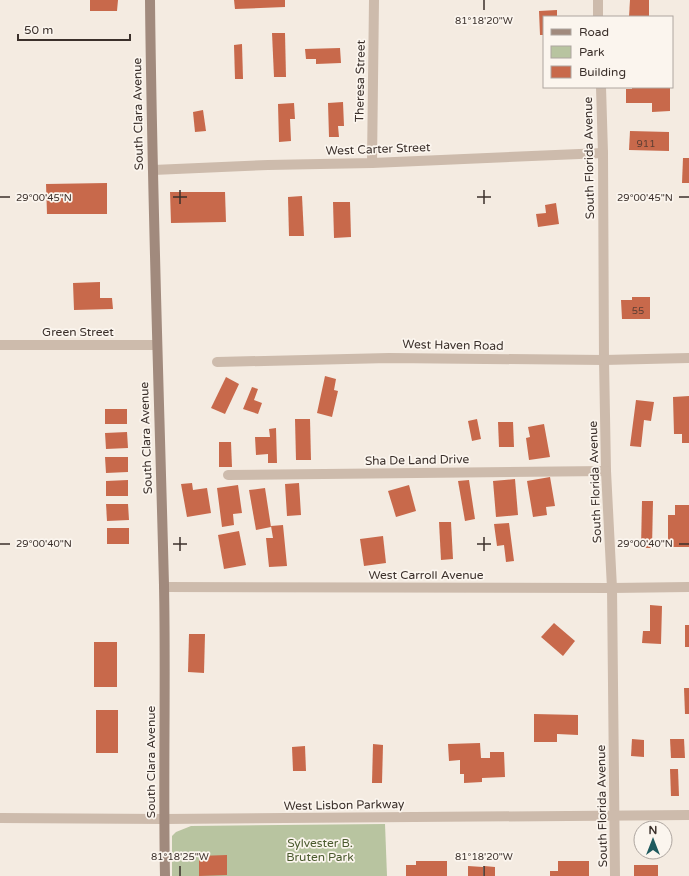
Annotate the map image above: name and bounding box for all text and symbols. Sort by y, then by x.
text: 81°18'20"W [455,15,513,27]
scale bar [18,16,130,42]
legend [543,16,673,88]
text: 50 m [24,23,53,37]
text: Road [579,25,609,39]
street label: Theresa Street [352,39,368,122]
text: Park [579,45,605,59]
street label: South Clara Avenue [130,57,146,170]
text: Building [579,65,626,79]
street label: South Florida Avenue [581,96,597,219]
house number: 911 [637,138,655,150]
street label: West Carter Street [325,140,431,158]
text: 29°00'45"N [16,192,72,204]
text: 29°00'45"N [617,192,673,204]
house number: 55 [632,305,644,317]
street label: Green Street [42,325,114,339]
street label: West Haven Road [402,337,504,353]
street label: South Clara Avenue [137,381,155,494]
street label: South Florida Avenue [586,420,604,543]
street label: Sha De Land Drive [365,452,470,468]
text: 29°00'40"N [16,538,72,550]
text: 29°00'40"N [617,538,673,550]
street label: West Carroll Avenue [368,568,484,582]
street label: South Clara Avenue [144,706,158,818]
street label: South Florida Avenue [594,744,610,867]
street label: West Lisbon Parkway [283,797,405,813]
north arrow [633,820,673,860]
text: N [649,824,657,837]
park label: Sylvester B. Bruten Park [286,836,354,864]
text: 81°18'25"W [151,851,209,863]
text: 81°18'20"W [455,851,513,863]

